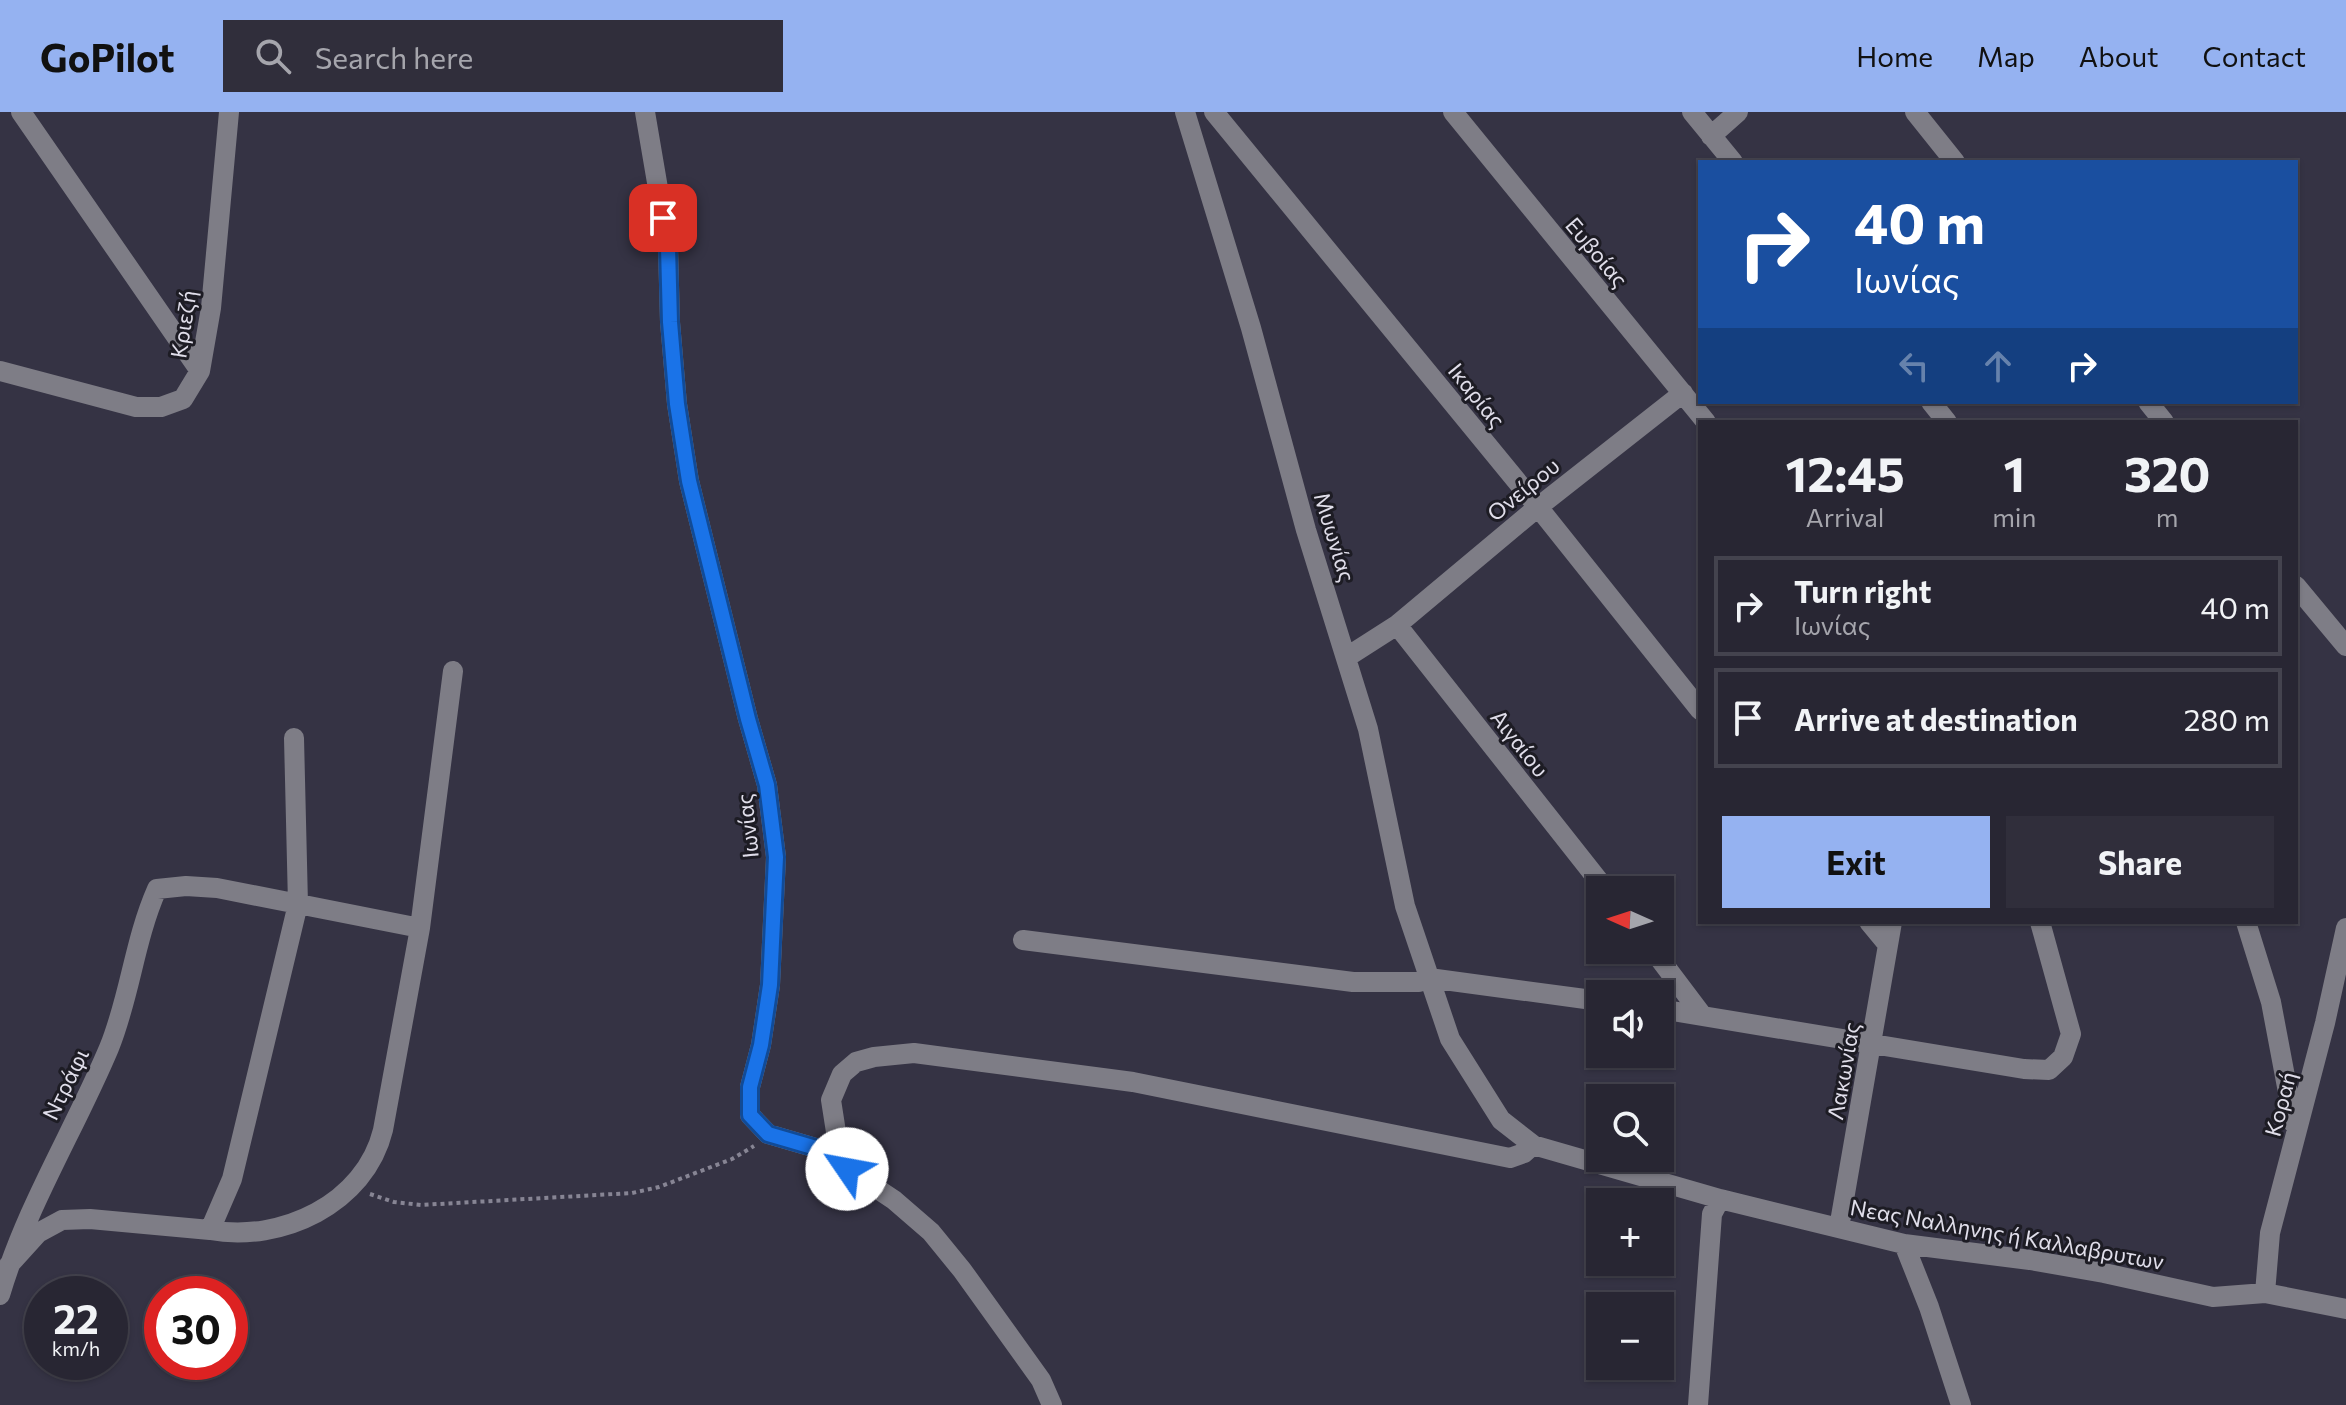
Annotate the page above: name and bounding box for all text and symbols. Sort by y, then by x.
search box [223,20,783,92]
text: GoPilot [40,33,175,80]
icon: search [251,34,295,78]
text: Search here [315,38,473,75]
text: Home [1856,39,1933,73]
text: Map [1977,39,2035,73]
text: About [2079,39,2159,73]
text: Contact [2203,39,2306,73]
pin [629,184,697,252]
text: 40 m [1854,187,1985,256]
icon: right [1722,192,1826,296]
icon: arrive [641,196,685,240]
street label: Ευβοίας [1560,212,1634,292]
text: Ιωνίας [1854,256,1960,300]
street label: Κριεζή [164,288,202,360]
icon: left [1892,344,1936,388]
icon: ahead [1976,344,2020,388]
icon: right [2060,344,2104,388]
street label: Ικαρίας [1443,357,1511,433]
text: 12:45 [1785,443,1905,502]
text: 1 [2003,443,2025,502]
text: 320 [2124,443,2210,502]
street label: Ονείρου [1481,452,1565,526]
street label: Μυωνίας [1309,489,1361,585]
text: Arrival [1806,501,1884,532]
text: min [1992,501,2036,532]
text: m [2156,501,2179,532]
text: Turn right [1794,572,1931,609]
icon: right [1726,584,1770,628]
text: 40 m [2201,588,2270,625]
text: Ιωνίας [1794,609,1871,640]
icon: arrive [1726,696,1770,740]
text: Arrive at destination [1794,700,2078,737]
text: 280 m [2184,700,2270,737]
street label: Αιγαίου [1485,704,1555,782]
street label: Ιωνίας [730,792,764,860]
button: Exit [1722,816,1990,908]
button: Share [2006,816,2274,908]
north arrow [1586,876,1674,964]
map controls [1586,876,1674,1380]
button: sound [1586,980,1674,1068]
street label: Λακωνίας [1821,1020,1865,1122]
street label: Ντράφι [36,1044,94,1124]
street label: Κοραή [2258,1069,2302,1139]
button: search [1586,1084,1674,1172]
position arrow [805,1127,889,1211]
button: + [1586,1188,1674,1276]
street label: Νεας Nαλληνης ή Καλλαβρυτων [1848,1193,2166,1275]
speed limit sign: 30 [144,1276,248,1380]
button: − [1586,1292,1674,1380]
text: 22 [53,1293,99,1342]
text: km/h [52,1336,100,1360]

